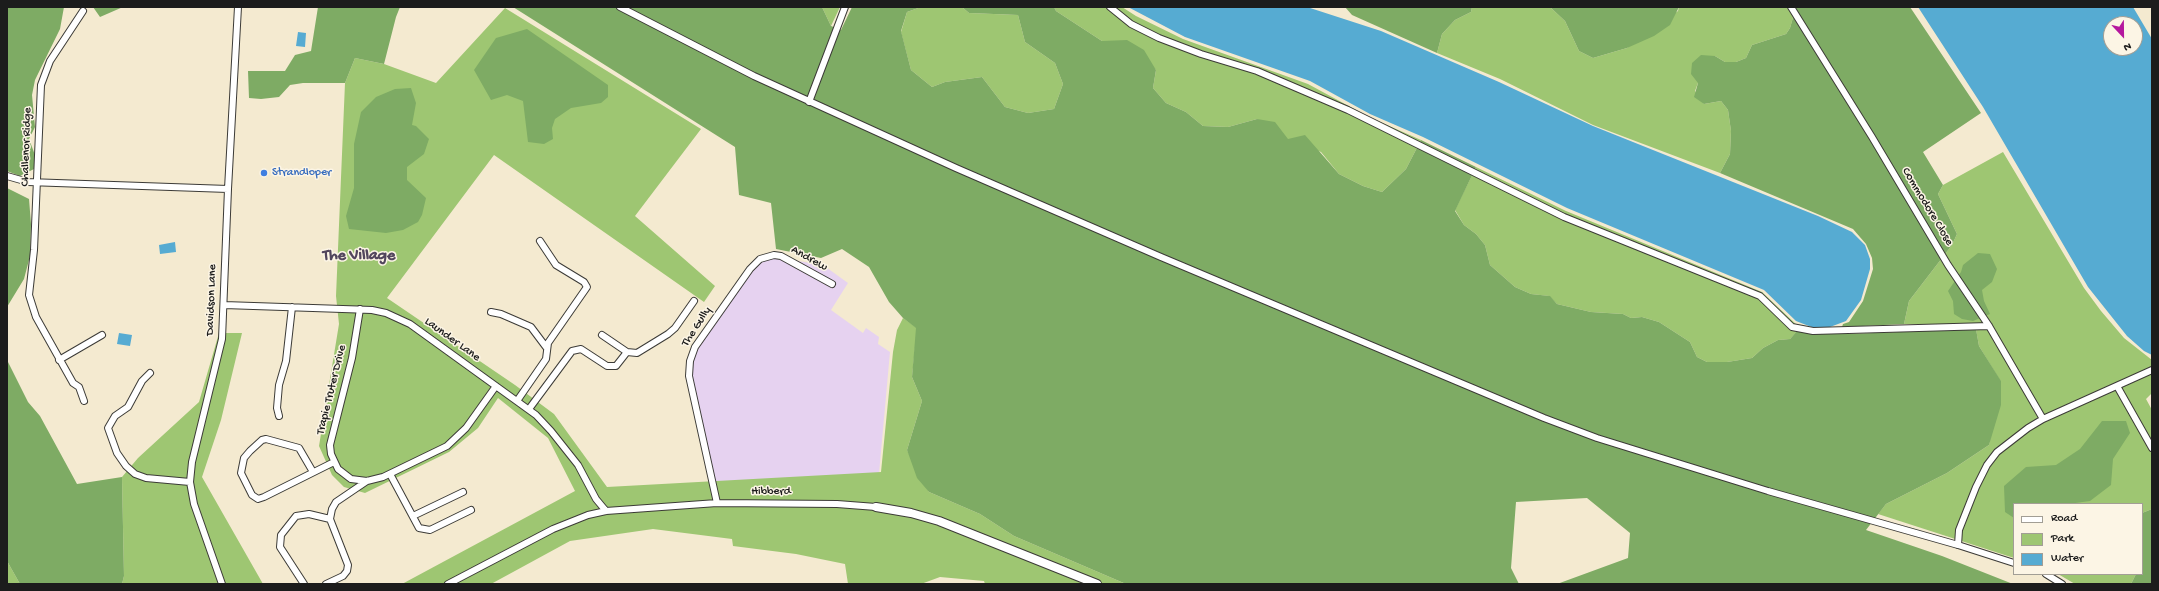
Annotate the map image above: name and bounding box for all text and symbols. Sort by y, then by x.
north arrow [2103,16,2143,56]
text: N [2122,39,2133,53]
street label: Challenor Ridge [18,107,36,187]
street label: Commodore Close [1898,165,1956,249]
place label: Strandloper [272,166,331,180]
marker: Strandloper [259,168,269,178]
street label: Andrew [788,243,830,275]
district label: The Village [323,247,395,267]
street label: Davidson Lane [204,264,220,336]
street label: The Gully [679,304,715,350]
street label: Launder Lane [421,315,483,365]
street label: Trapie Truter Drive [314,344,350,436]
street label: Hibberd [751,485,791,499]
legend [2013,503,2143,575]
text: Road [2051,512,2077,526]
text: Park [2051,532,2074,546]
text: Water [2051,552,2083,566]

